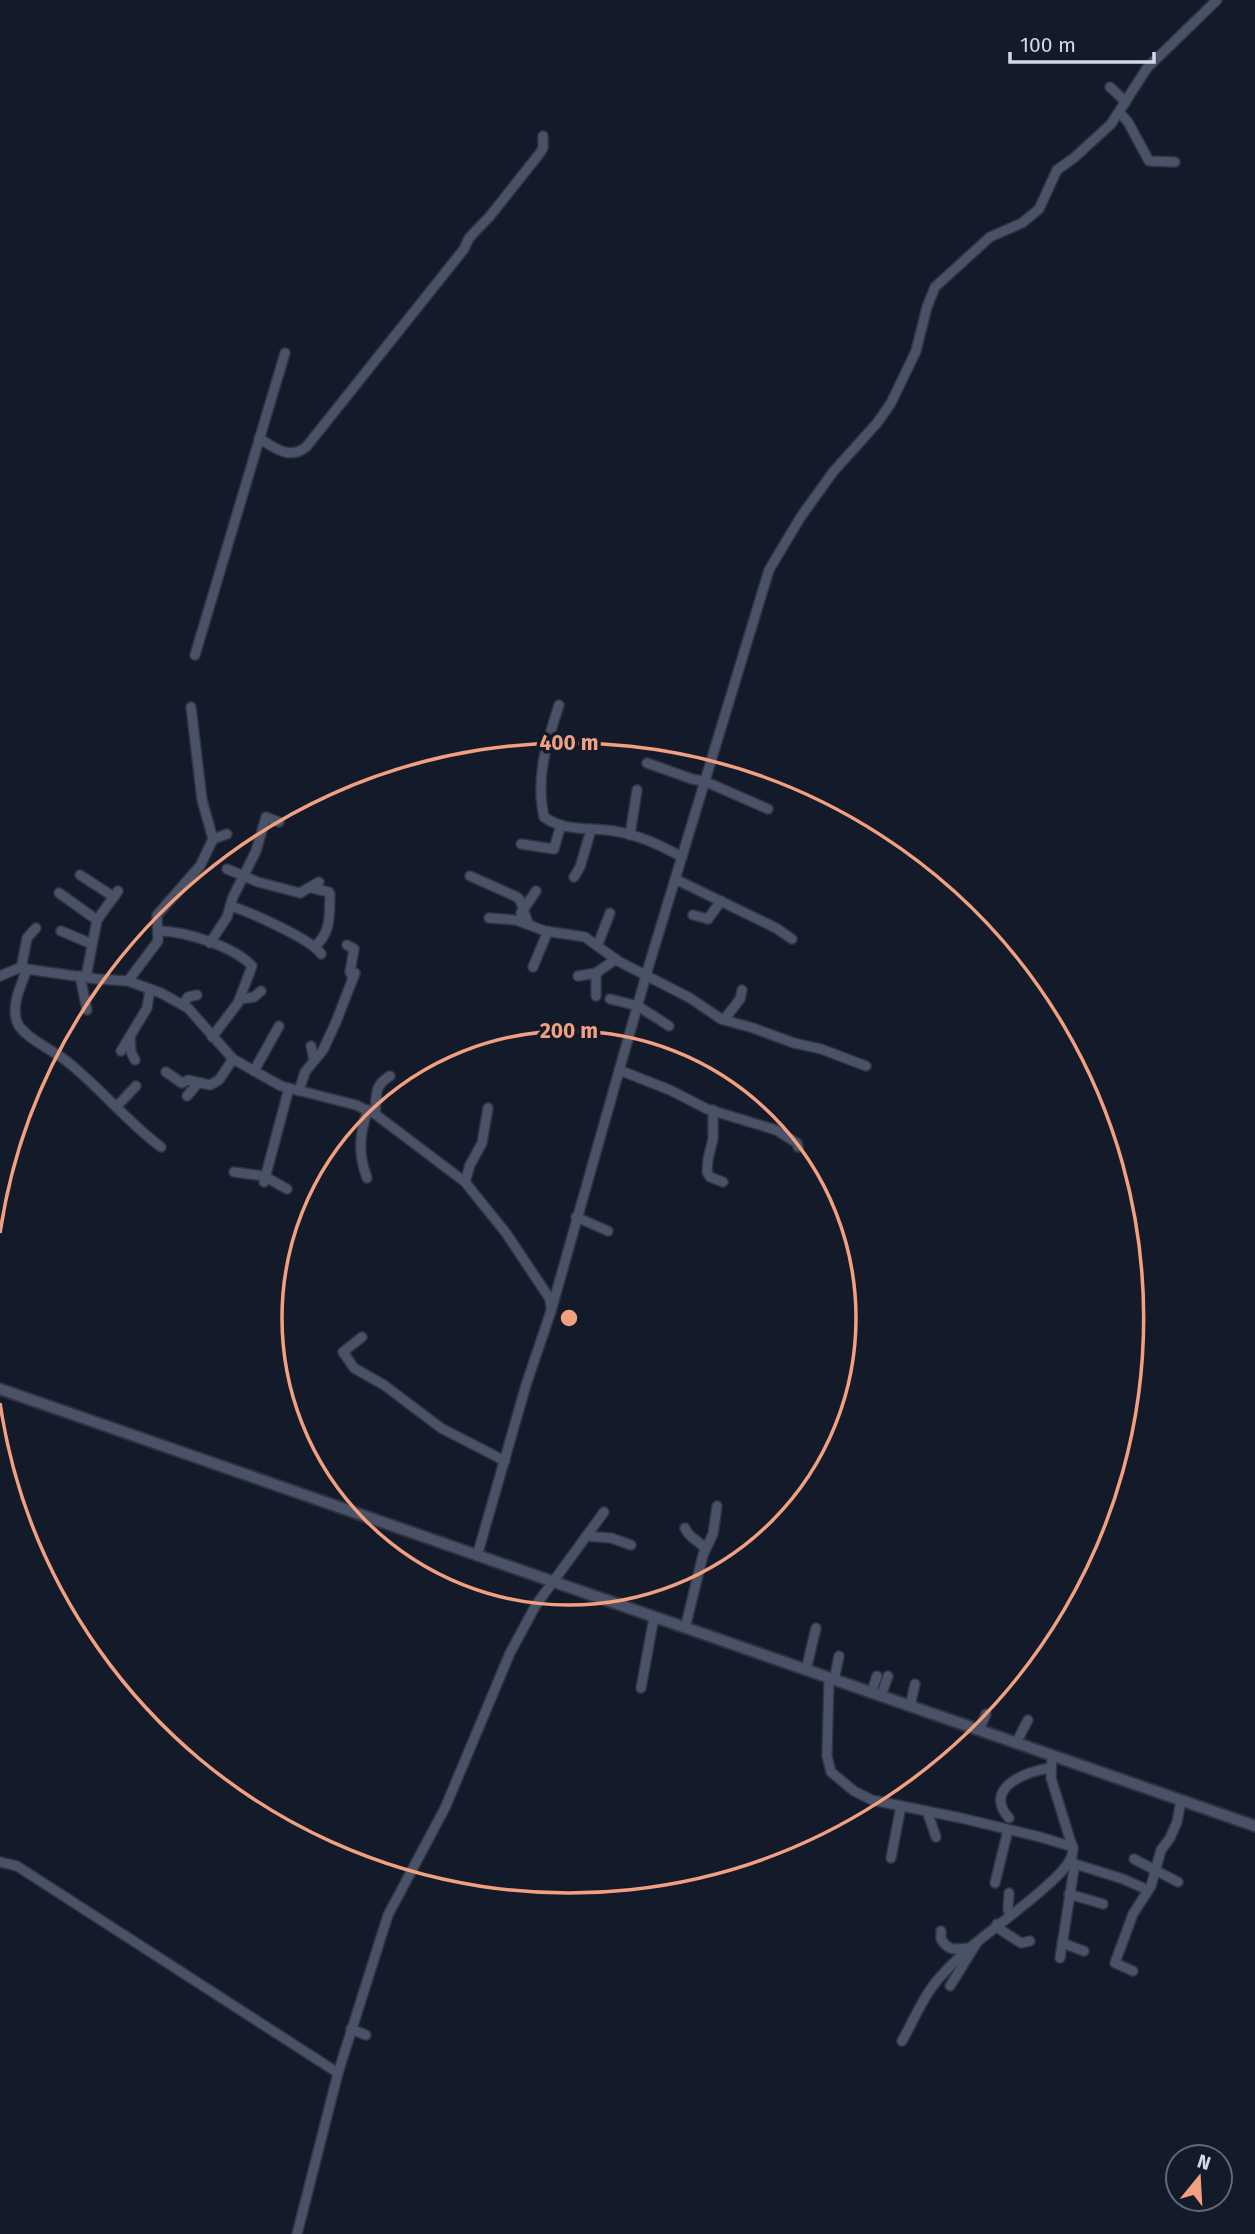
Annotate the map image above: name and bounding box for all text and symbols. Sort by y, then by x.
scale bar [1010,21,1154,65]
text: 100 m [1020,32,1076,58]
text: 400 m [539,730,599,756]
text: 200 m [540,1018,598,1044]
centre of rings [557,1306,581,1330]
north arrow [1164,2143,1234,2213]
text: N [1195,2149,1214,2175]

